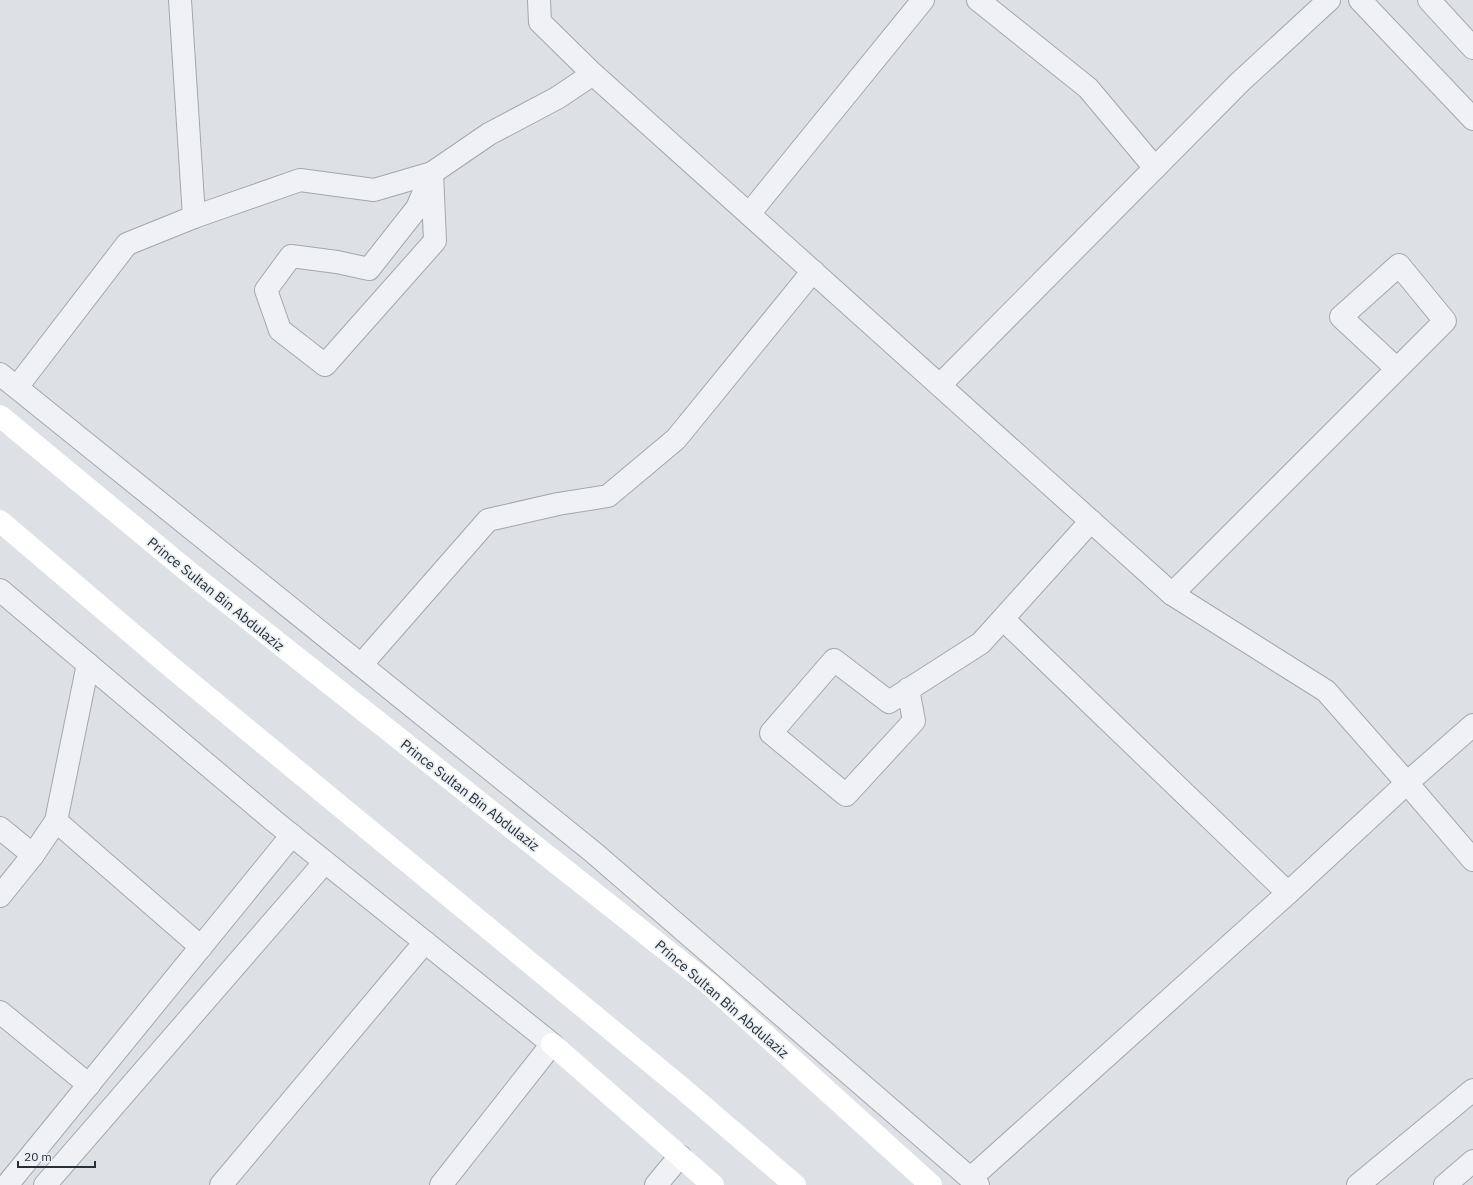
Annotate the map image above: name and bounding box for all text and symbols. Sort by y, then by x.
street label: Prince Sultan Bin Abdulaziz [144,533,289,655]
street label: Prince Sultan Bin Abdulaziz [397,735,543,855]
street label: Prince Sultan Bin Abdulaziz [651,936,793,1062]
scale bar [18,1143,95,1169]
text: 20 m [24,1149,52,1164]

